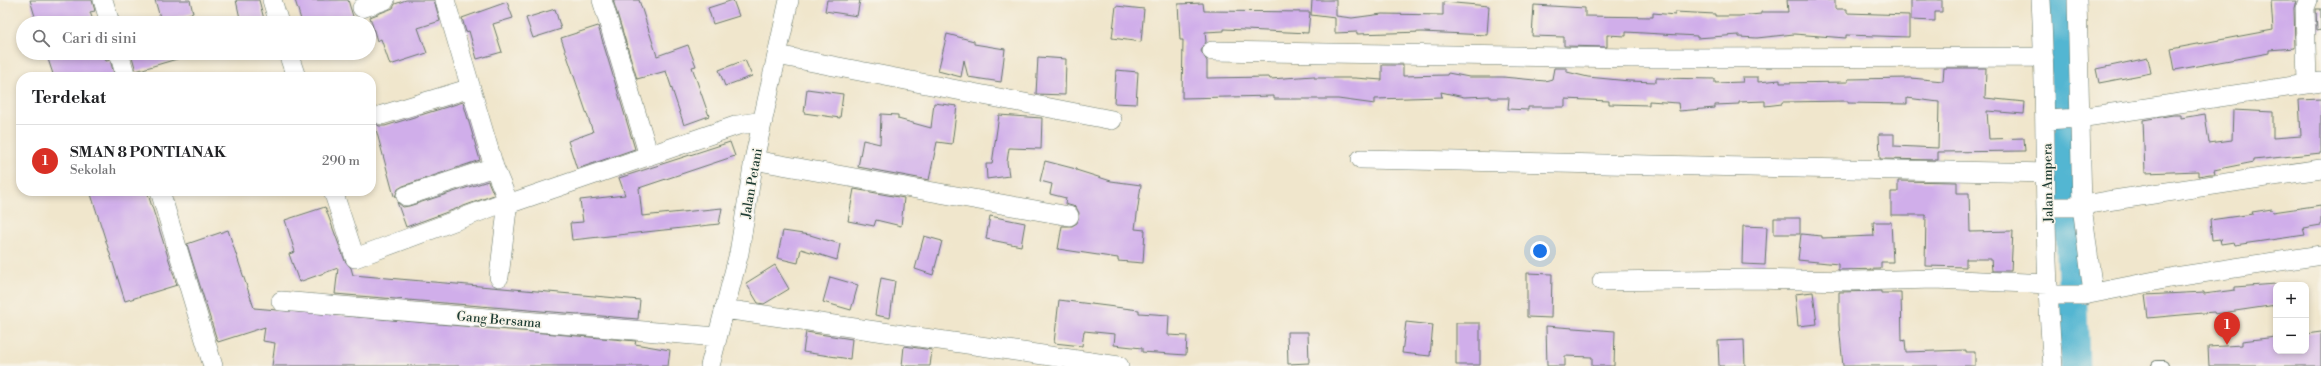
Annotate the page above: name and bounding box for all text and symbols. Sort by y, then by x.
search box [16,16,376,60]
icon: search [30,27,52,49]
text: Cari di sini [62,29,137,48]
text: Terdekat [32,87,106,109]
text: SMAN 8 PONTIANAK [70,143,226,162]
street label: Jalan Ampera [2039,143,2057,224]
street label: Jalan Petani [738,147,766,221]
text: 1 [42,153,48,169]
text: 290 m [322,153,360,169]
text: Sekolah [70,162,116,178]
your location [1530,241,1550,261]
map controls [2273,282,2309,354]
button: + [2273,282,2309,318]
street label: Gang Bersama [456,308,542,332]
pin: 1 [2214,312,2240,345]
button: − [2273,318,2309,354]

